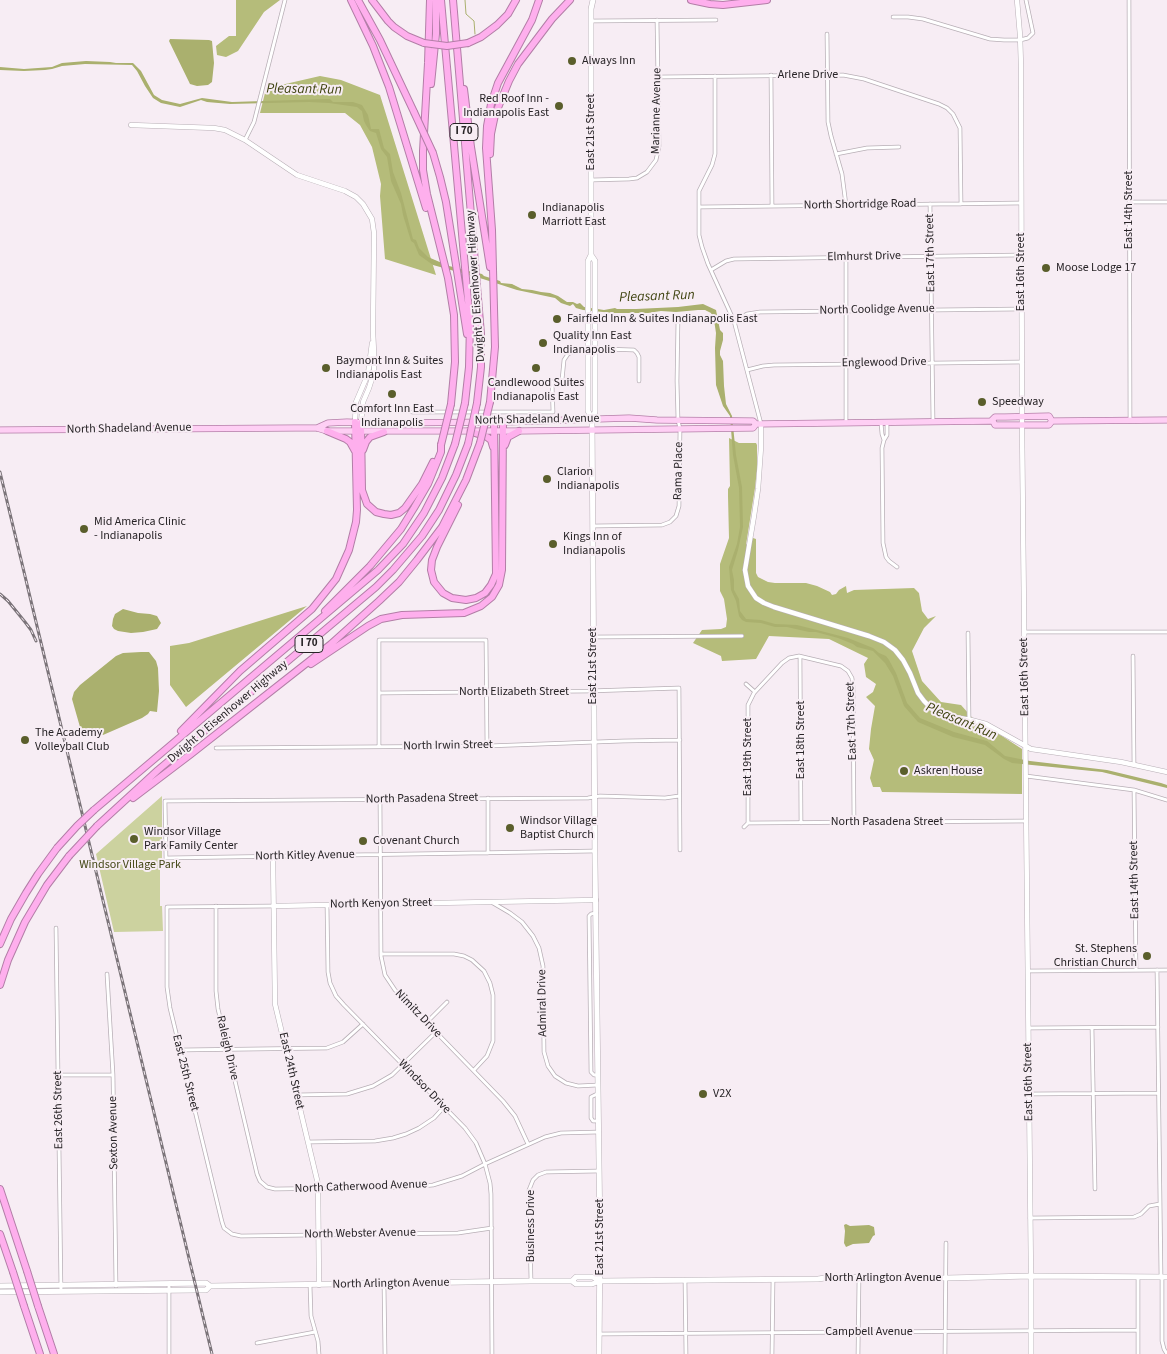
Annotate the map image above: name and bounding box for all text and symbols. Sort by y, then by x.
place label: Always Inn [582,54,635,68]
marker: Always Inn [566,55,578,67]
street label: Marianne Avenue [649,68,665,154]
street label: Arlene Drive [778,68,838,82]
water label: Pleasant Run [266,81,342,99]
place label: Red Roof Inn - Indianapolis East [463,92,549,120]
street label: East 21st Street [584,94,598,170]
marker: Red Roof Inn - Indianapolis East [553,100,565,112]
road number: I 70 [450,124,478,140]
street label: East 14th Street [1122,171,1136,249]
street label: North Shortridge Road [803,197,917,213]
place label: Indianapolis Marriott East [542,201,606,229]
marker: Indianapolis Marriott East [526,209,538,221]
street label: Dwight D Eisenhower Highway [464,210,488,362]
street label: East 17th Street [923,214,939,292]
street label: East 16th Street [1014,233,1028,311]
street label: Elmhurst Drive [827,249,901,265]
place label: Moose Lodge 17 [1056,261,1136,275]
marker: Moose Lodge 17 [1040,262,1052,274]
water label: Pleasant Run [619,287,695,307]
street label: North Coolidge Avenue [819,302,935,318]
place label: Fairfield Inn & Suites Indianapolis East [567,312,758,326]
marker: Fairfield Inn & Suites Indianapolis East [551,313,563,325]
place label: Quality Inn East Indianapolis [553,329,632,357]
marker: Quality Inn East Indianapolis [537,337,549,349]
place label: Baymont Inn & Suites Indianapolis East [336,354,443,382]
street label: Englewood Drive [842,355,926,371]
marker: Baymont Inn & Suites Indianapolis East [320,362,332,374]
marker: Candlewood Suites Indianapolis East [530,362,542,374]
place label: Candlewood Suites Indianapolis East [488,376,584,404]
marker: Comfort Inn East Indianapolis [386,388,398,400]
place label: Speedway [992,395,1044,409]
marker: Speedway [976,396,988,408]
place label: Comfort Inn East Indianapolis [350,402,434,430]
street label: North Shadeland Avenue [475,412,599,428]
street label: North Shadeland Avenue [67,421,191,437]
street label: Rama Place [671,442,687,500]
place label: Clarion Indianapolis [557,465,619,493]
marker: Clarion Indianapolis [541,473,553,485]
place label: Mid America Clinic - Indianapolis [94,515,186,543]
marker: Mid America Clinic - Indianapolis [78,523,90,535]
place label: Kings Inn of Indianapolis [563,530,625,558]
marker: Kings Inn of Indianapolis [547,538,559,550]
street label: East 21st Street [586,628,600,704]
road number: I 70 [295,636,323,652]
street label: East 16th Street [1017,638,1033,716]
street label: Dwight D Eisenhower Highway [165,658,291,766]
street label: East 17th Street [843,681,861,761]
street label: North Elizabeth Street [459,685,569,699]
water label: Pleasant Run [923,699,999,745]
street label: East 18th Street [794,701,808,779]
street label: East 19th Street [741,718,755,796]
place label: The Academy Volleyball Club [35,726,109,754]
marker: The Academy Volleyball Club [19,734,31,746]
street label: North Irwin Street [403,738,493,754]
place label: Askren House [914,764,983,778]
marker: Askren House [898,765,910,777]
street label: North Pasadena Street [366,791,478,807]
place label: Windsor Village Baptist Church [520,814,597,842]
street label: North Pasadena Street [831,815,943,829]
marker: Windsor Village Baptist Church [504,822,516,834]
place label: Windsor Village Park Family Center [144,825,238,853]
marker: Windsor Village Park Family Center [128,833,140,845]
place label: Covenant Church [373,834,459,848]
marker: Covenant Church [357,835,369,847]
street label: East 14th Street [1127,841,1143,919]
street label: North Kitley Avenue [255,848,355,864]
park label: Windsor Village Park [79,858,181,872]
street label: North Kenyon Street [330,896,432,912]
place label: St. Stephens Christian Church [1054,942,1137,970]
marker: St. Stephens Christian Church [1141,950,1153,962]
street label: Admiral Drive [535,969,551,1037]
street label: Nimitz Drive [392,987,444,1041]
street label: Raleigh Drive [213,1014,241,1082]
street label: East 24th Street [275,1031,307,1111]
street label: East 25th Street [169,1033,201,1113]
street label: East 16th Street [1021,1043,1037,1121]
street label: Windsor Drive [395,1057,453,1117]
street label: East 26th Street [51,1071,67,1149]
place label: V2X [713,1087,731,1101]
marker: V2X [697,1088,709,1100]
street label: Sexton Avenue [106,1096,122,1170]
street label: North Catherwood Avenue [294,1177,428,1197]
street label: Business Drive [524,1190,538,1262]
street label: East 21st Street [593,1199,607,1275]
street label: North Webster Avenue [304,1226,416,1242]
street label: North Arlington Avenue [824,1271,942,1285]
street label: North Arlington Avenue [332,1276,450,1292]
street label: Campbell Avenue [825,1325,913,1339]

